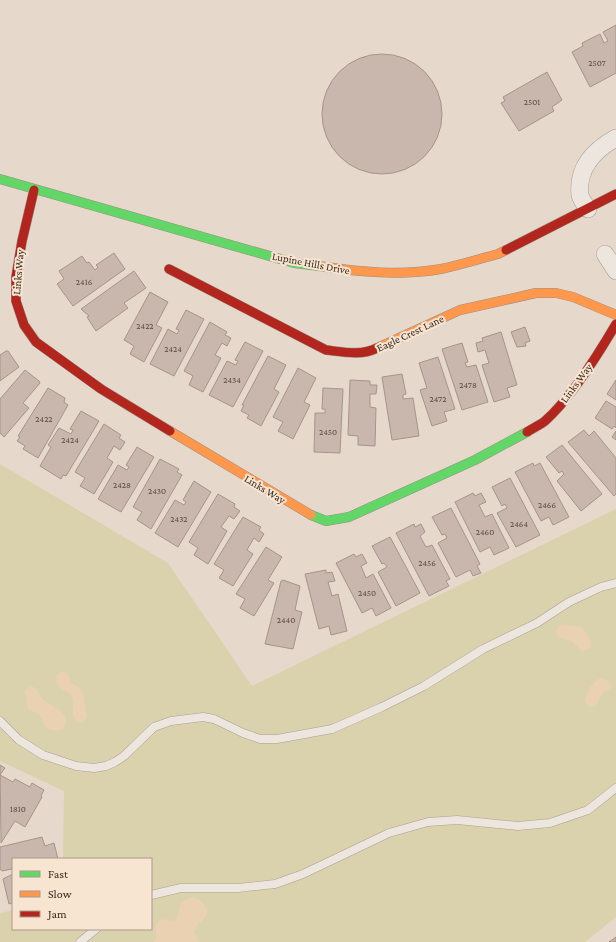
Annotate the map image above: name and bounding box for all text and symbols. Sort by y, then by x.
house number: 2507 [588,58,606,68]
house number: 2501 [524,97,540,107]
street label: Links Way [10,248,27,295]
street label: Lupine Hills Drive [271,250,351,277]
house number: 2416 [76,277,93,287]
street label: Eagle Crest Lane [375,312,446,355]
house number: 2422 [136,321,154,331]
house number: 2424 [164,344,182,354]
street label: Links Way [558,360,596,406]
house number: 2434 [223,375,241,385]
house number: 2478 [459,380,477,390]
house number: 2472 [429,394,447,404]
house number: 2422 [35,414,53,424]
house number: 2450 [319,427,337,437]
house number: 2424 [61,435,79,445]
street label: Links Way [242,472,288,507]
house number: 2428 [113,480,131,490]
house number: 2430 [148,486,166,496]
house number: 2466 [538,500,556,510]
house number: 2432 [170,514,188,524]
house number: 2464 [510,519,528,529]
house number: 2460 [476,527,494,537]
house number: 2456 [418,558,436,568]
house number: 2450 [358,588,376,598]
house number: 2440 [277,615,295,625]
house number: 1810 [10,804,26,814]
legend [12,858,152,930]
text: Fast [48,867,69,881]
text: Slow [48,887,72,901]
text: Jam [47,907,67,921]

